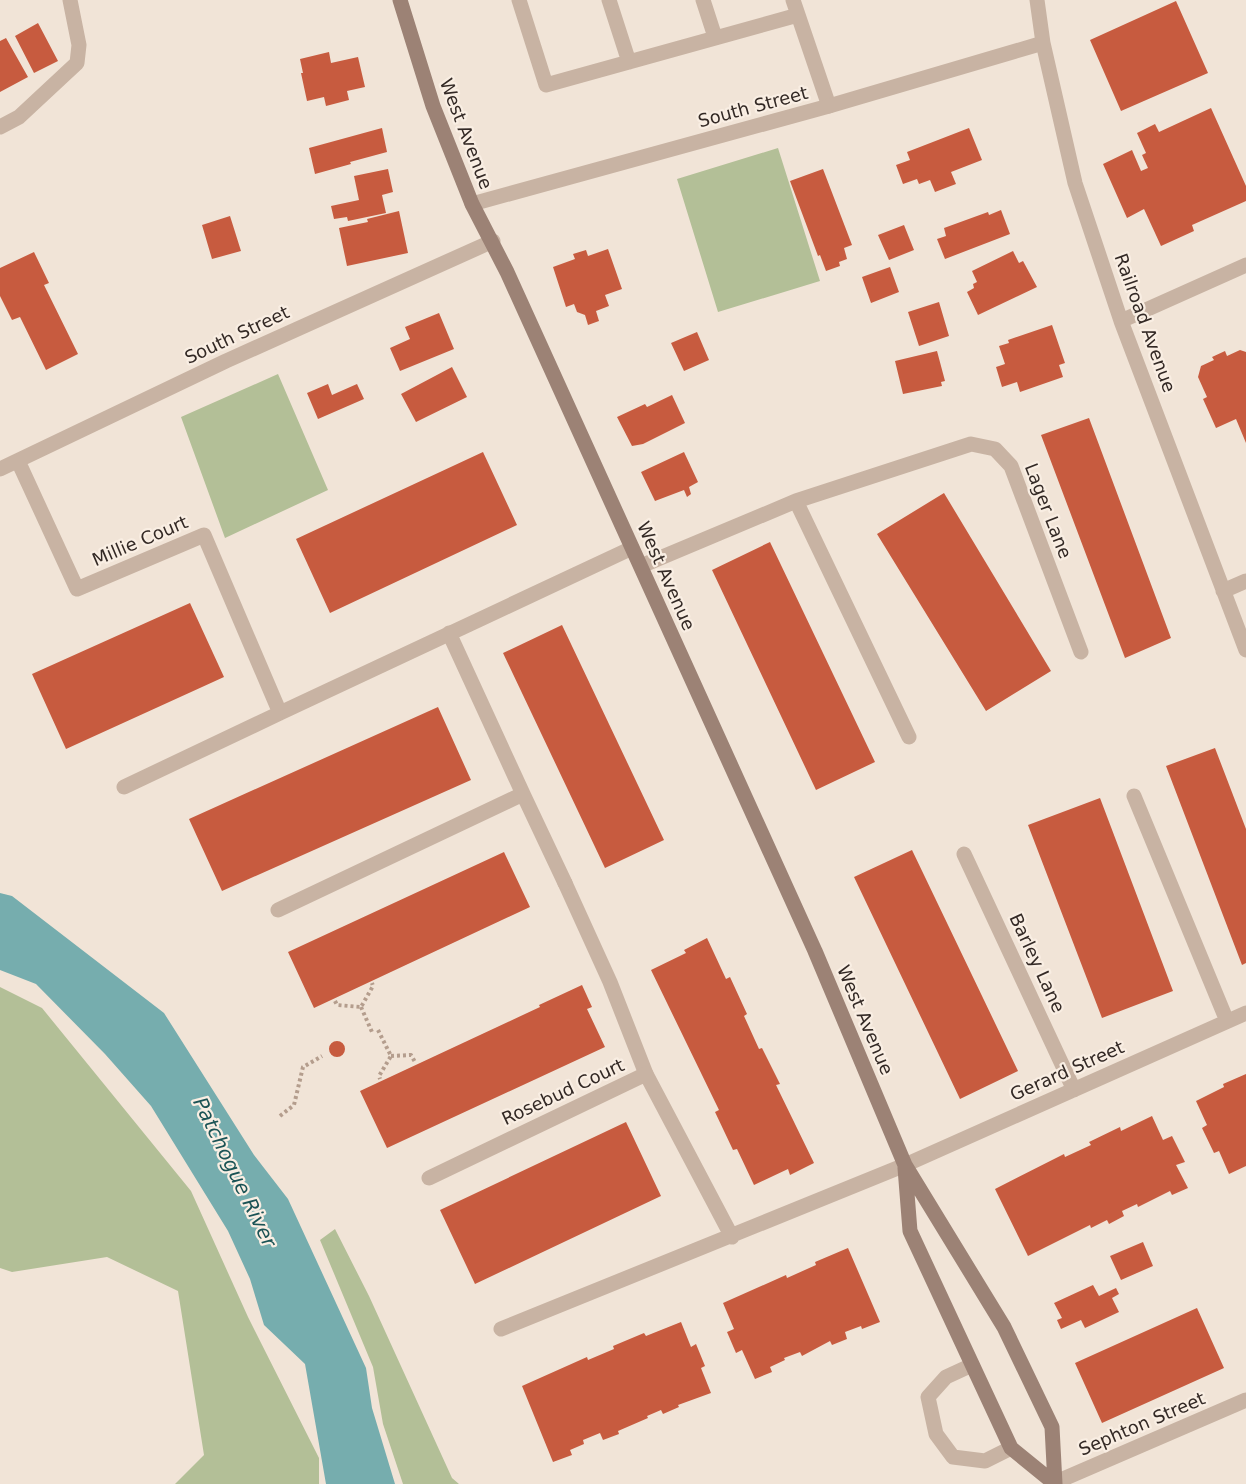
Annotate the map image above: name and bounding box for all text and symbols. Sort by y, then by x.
street label: West Avenue [436,76,497,192]
street label: South Street [696,82,810,131]
street label: Railroad Avenue [1111,251,1180,395]
street label: South Street [181,301,292,368]
street label: Lager Lane [1021,460,1076,561]
street label: Millie Court [89,511,191,570]
street label: West Avenue [633,518,700,633]
street label: Barley Lane [1005,910,1070,1016]
street label: West Avenue [833,962,898,1078]
street label: Gerard Street [1007,1036,1127,1105]
street label: Rosebud Court [498,1054,627,1129]
water label: Patchogue River [188,1093,282,1253]
street label: Sephton Street [1075,1387,1208,1460]

